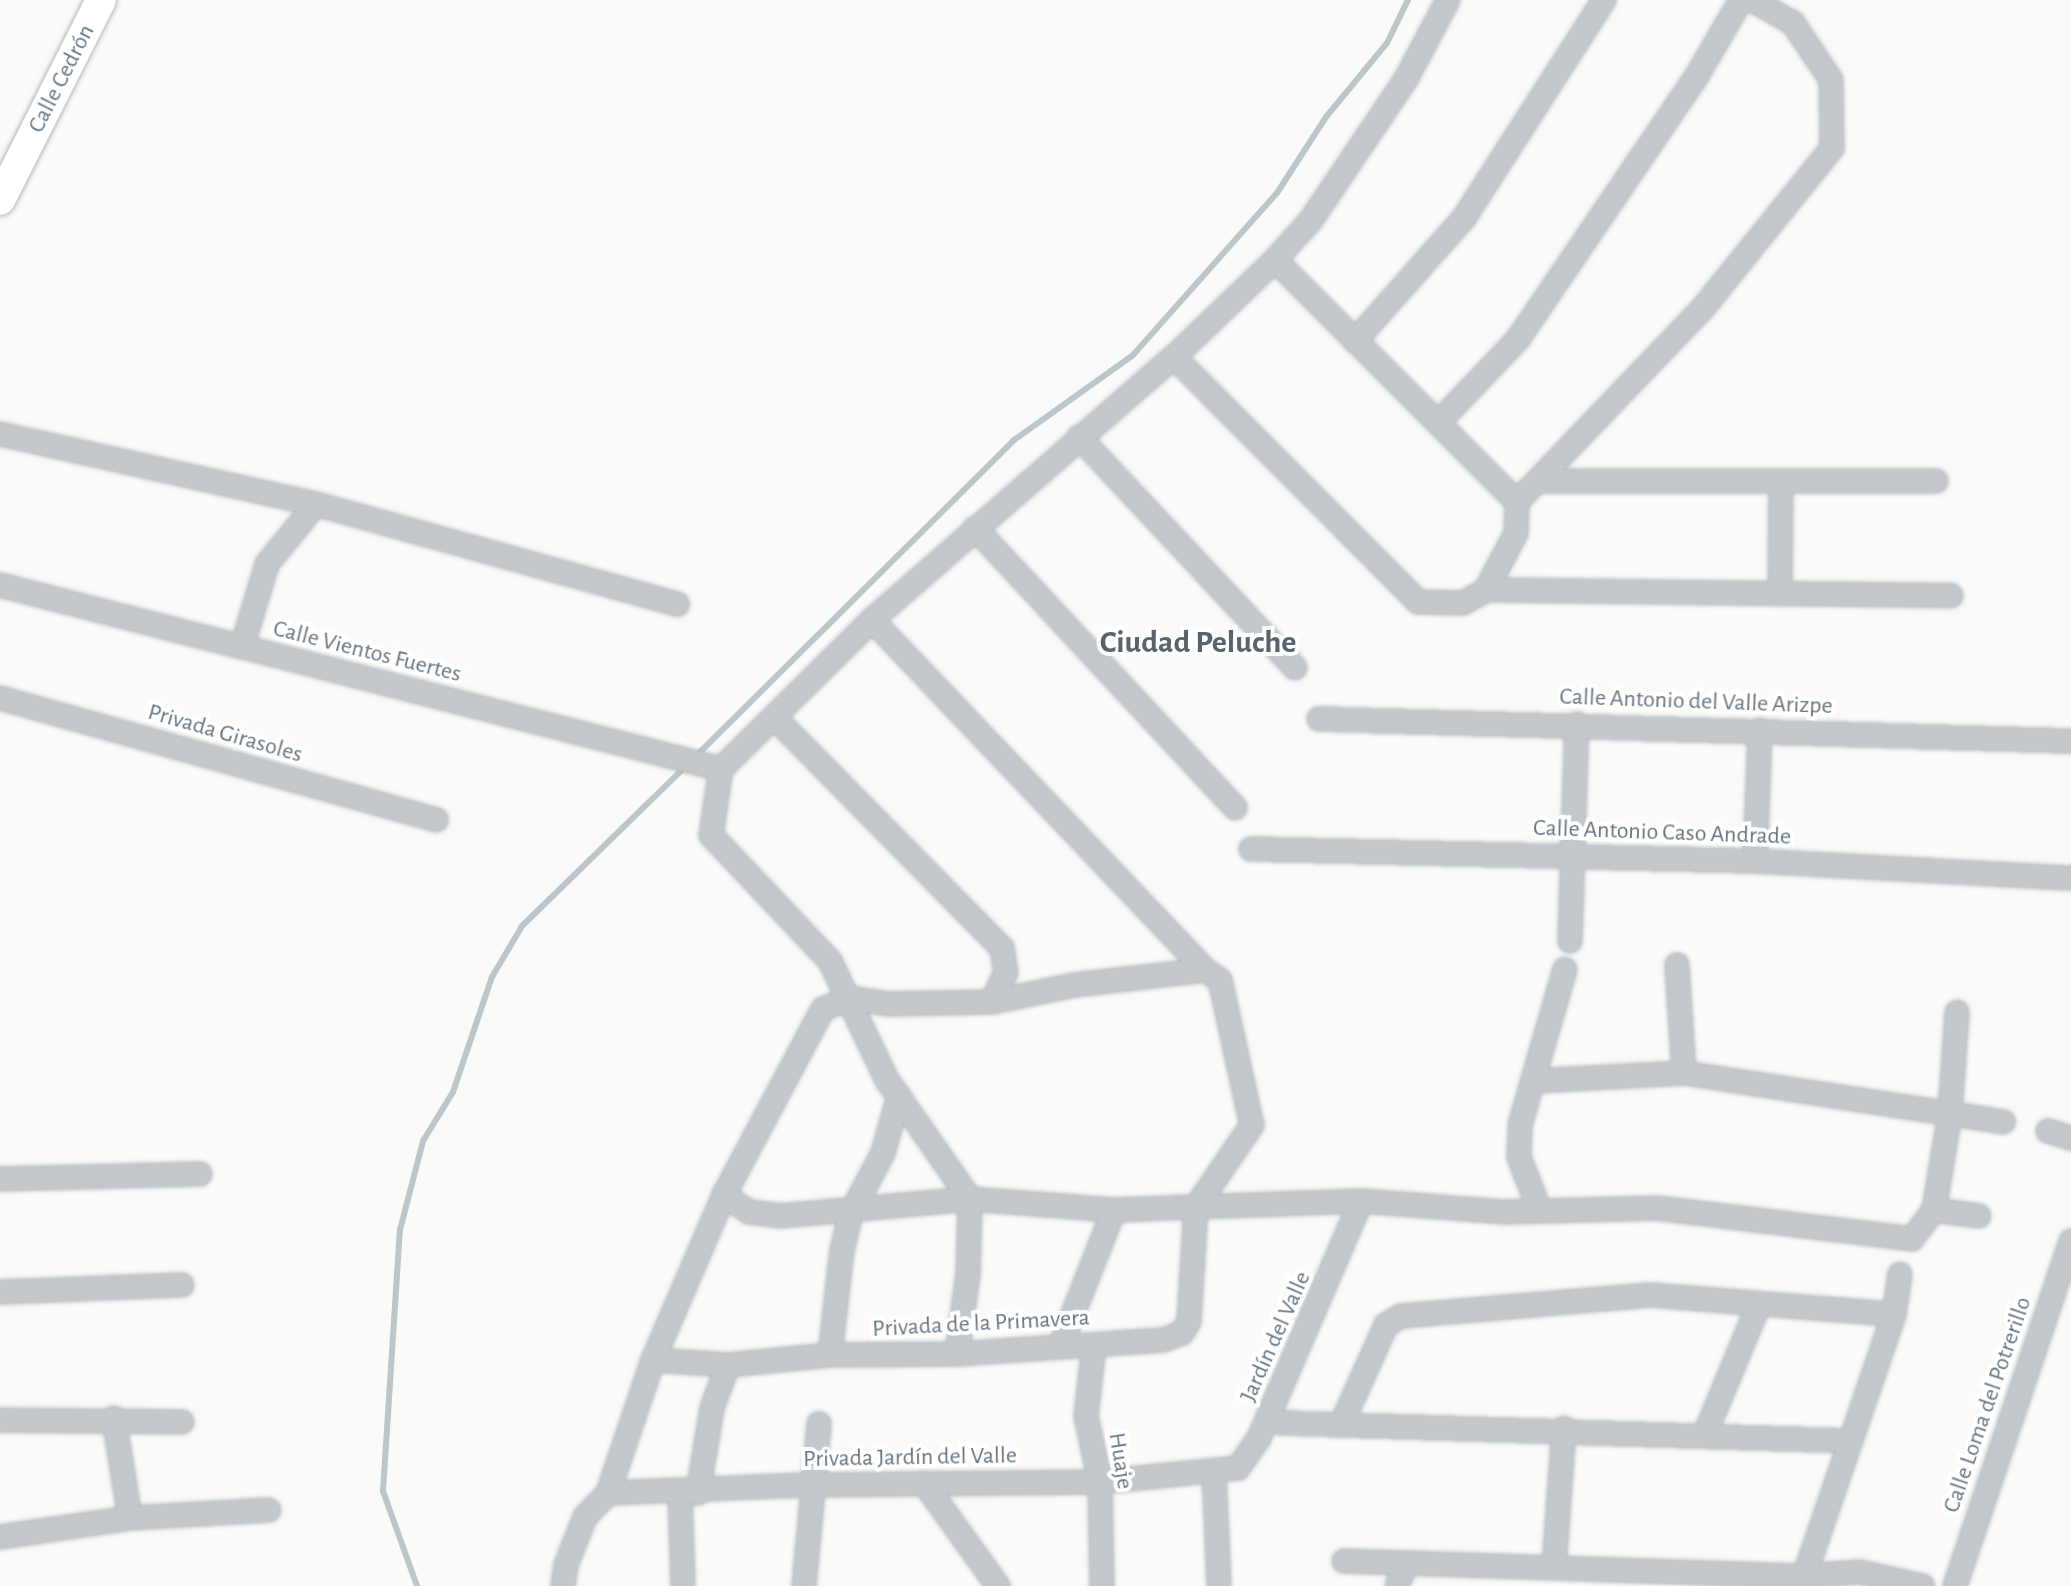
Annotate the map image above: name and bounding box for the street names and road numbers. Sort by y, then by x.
street label: Calle Cedrón [22,20,102,138]
street label: Calle Vientos Fuertes [270,615,464,689]
street label: Calle Antonio del Valle Arizpe [1559,683,1833,721]
street label: Privada Girasoles [144,698,306,770]
street label: Calle Antonio Caso Andrade [1533,814,1791,852]
street label: Jardín del Valle [1234,1267,1318,1407]
street label: Calle Loma del Potrerillo [1938,1293,2038,1517]
street label: Privada de la Primavera [872,1304,1090,1344]
street label: Huaje [1101,1431,1139,1491]
street label: Privada Jardín del Valle [803,1442,1017,1474]

